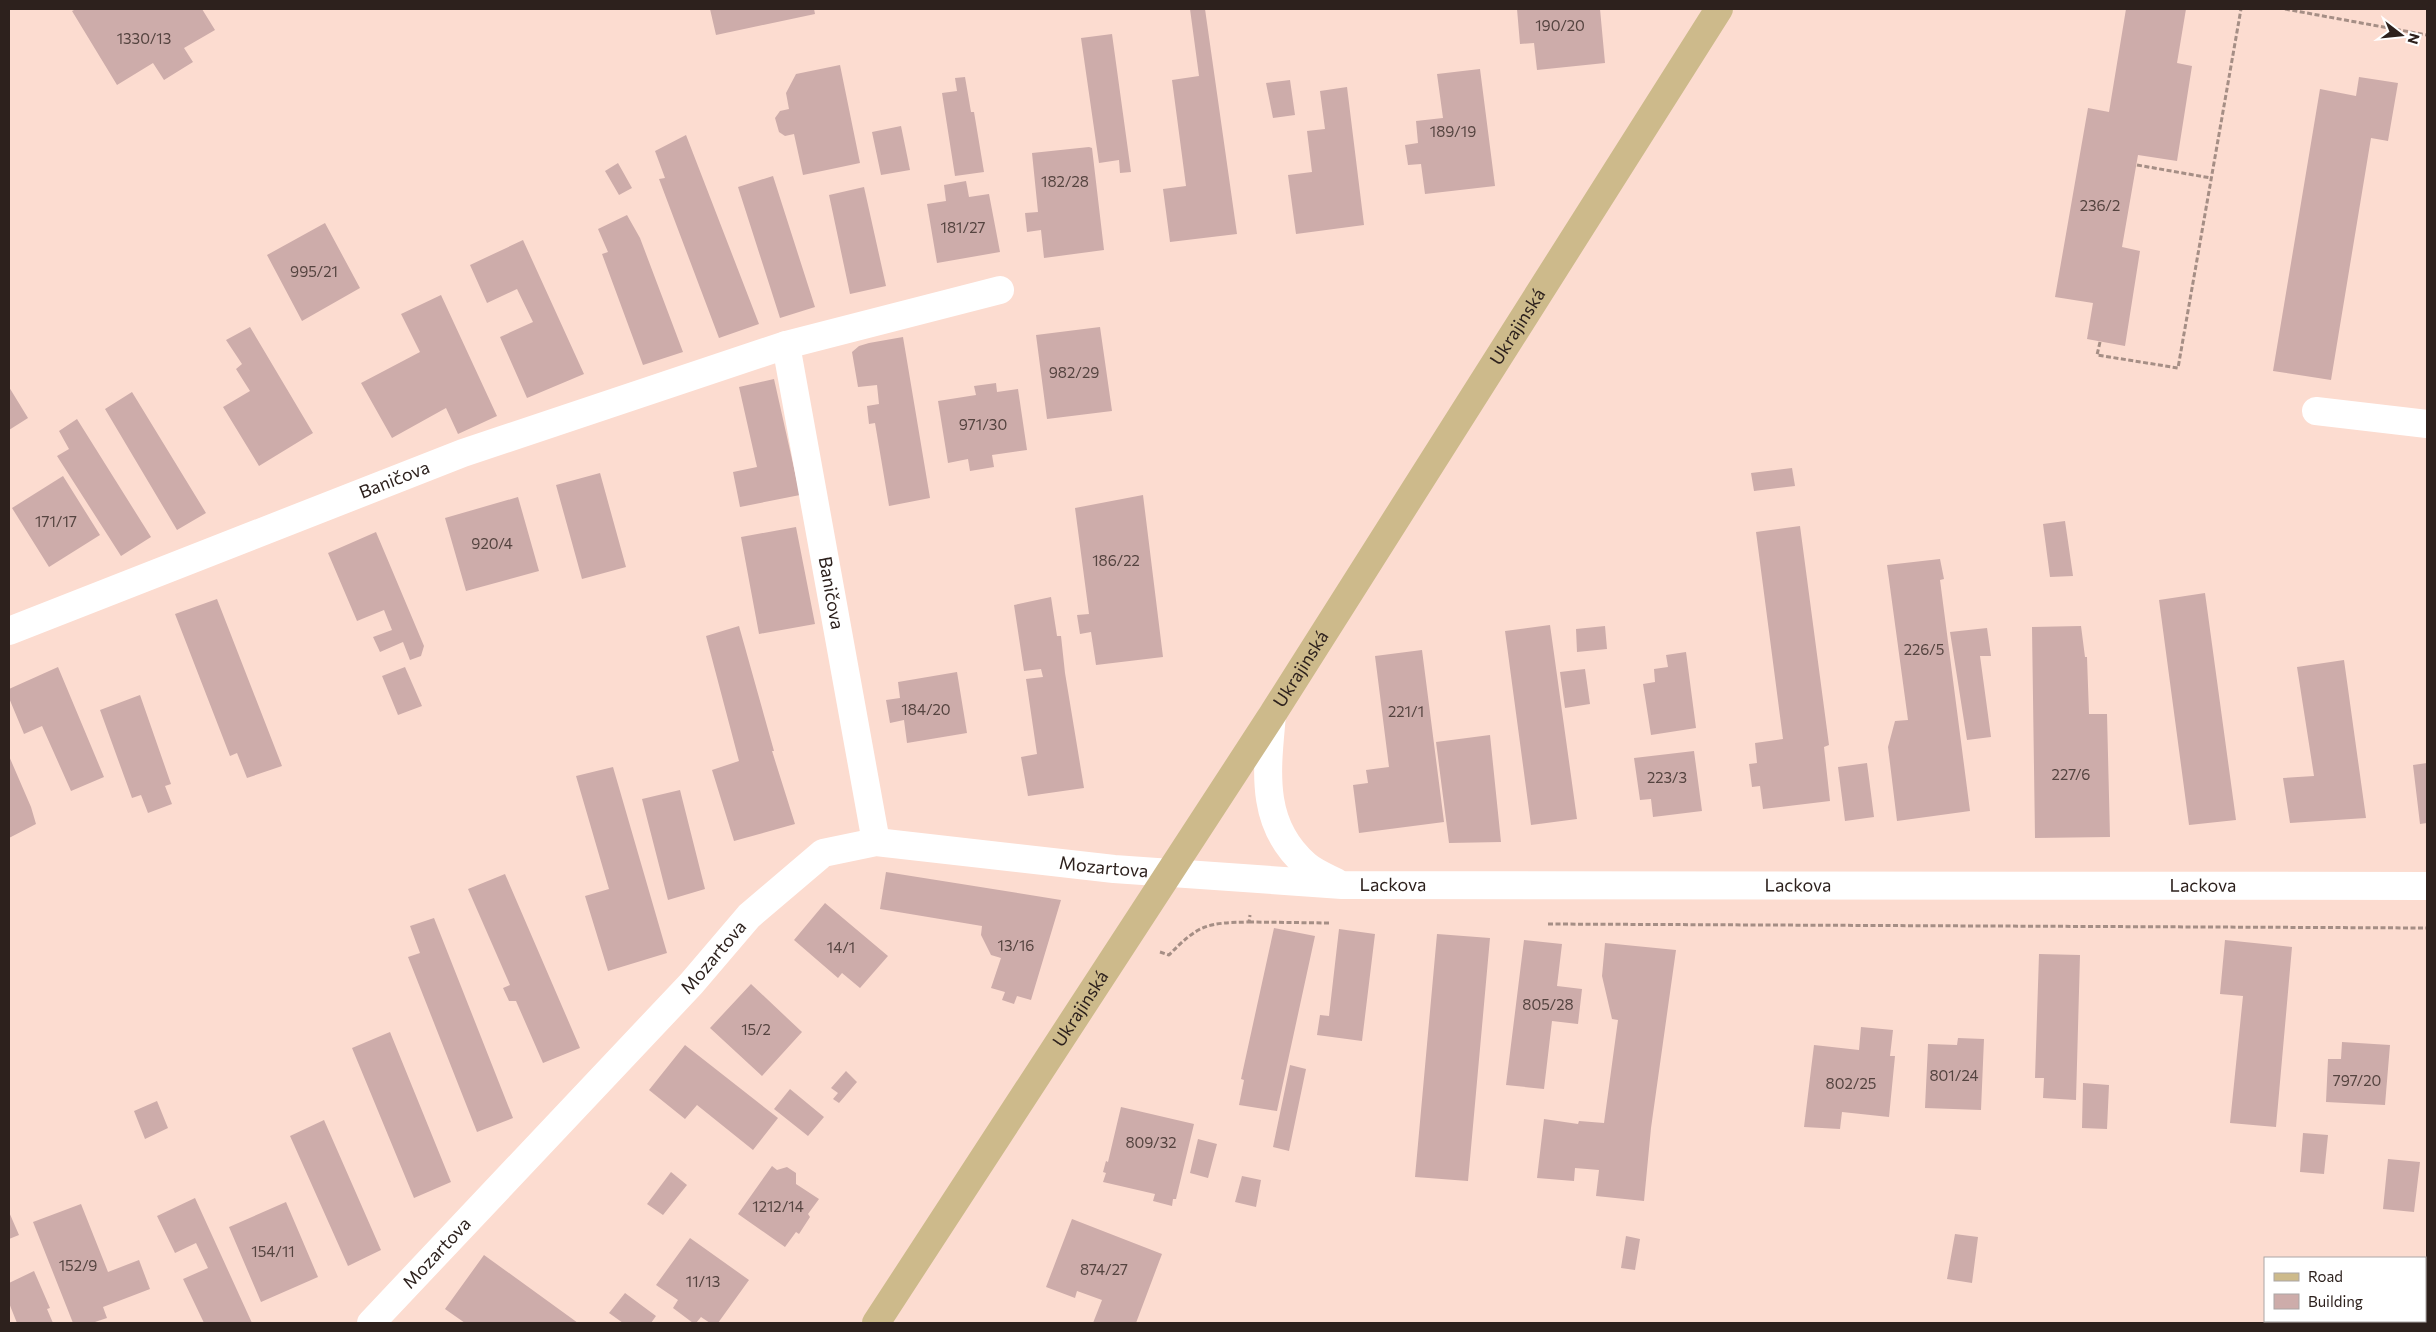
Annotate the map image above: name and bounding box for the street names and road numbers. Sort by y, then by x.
street label: Ukrajinská [1485,284,1549,369]
street label: Baničova [356,455,432,503]
street label: Baničova [814,554,849,631]
street label: Ukrajinská [1268,626,1333,711]
street label: Mozartova [1058,851,1149,881]
street label: Lackova [1360,873,1427,895]
street label: Lackova [1765,873,1832,895]
street label: Lackova [2170,874,2237,896]
street label: Mozartova [675,916,750,998]
street label: Ukrajinská [1047,966,1113,1050]
street label: Mozartova [397,1212,475,1293]

